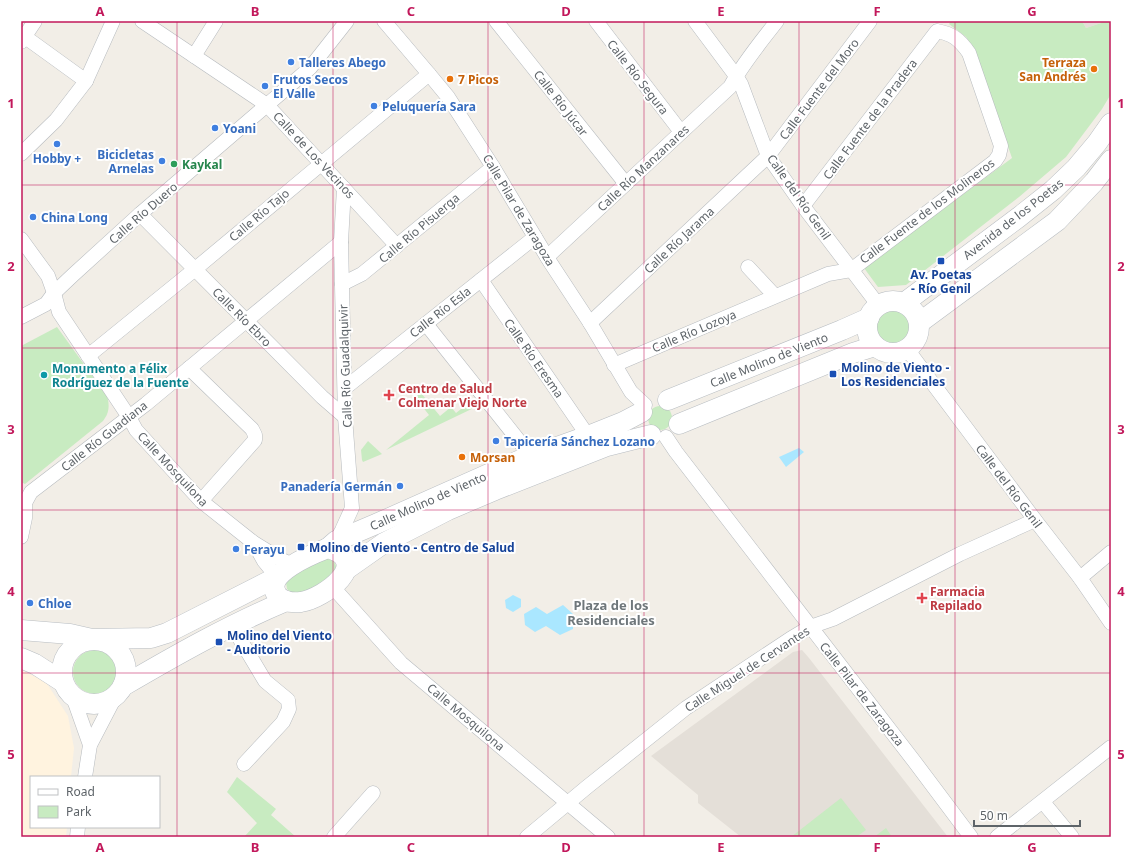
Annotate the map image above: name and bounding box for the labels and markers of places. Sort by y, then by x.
place label: Talleres Abego [299,54,386,71]
place label: Terraza San Andrés [1019,54,1086,85]
marker: Talleres Abego [286,57,296,67]
marker: Terraza San Andrés [1089,64,1099,74]
place label: Frutos Secos El Valle [273,71,348,102]
place label: 7 Picos [458,71,499,88]
marker: 7 Picos [445,74,455,84]
marker: Frutos Secos El Valle [260,81,270,91]
place label: Peluquería Sara [382,98,476,115]
marker: Peluquería Sara [369,101,379,111]
place label: Yoani [223,120,256,137]
marker: Yoani [210,123,220,133]
marker: Hobby + [52,139,62,149]
place label: Bicicletas Arnelas [97,146,154,177]
place label: Hobby + [33,150,81,167]
marker: Bicicletas Arnelas [157,156,167,166]
place label: Kaykal [182,156,222,173]
marker: Kaykal [169,159,179,169]
place label: China Long [41,209,108,226]
marker: China Long [28,212,38,222]
marker: Av. Poetas - Río Genil [936,256,946,266]
place label: Av. Poetas - Río Genil [910,266,972,297]
place label: Molino de Viento - Los Residenciales [841,359,949,390]
place label: Monumento a Félix Rodríguez de la Fuente [52,360,189,391]
marker: Molino de Viento - Los Residenciales [828,369,838,379]
marker: Monumento a Félix Rodríguez de la Fuente [39,370,49,380]
place label: Centro de Salud Colmenar Viejo Norte [398,380,527,411]
marker: Centro de Salud Colmenar Viejo Norte [383,389,395,401]
place label: Tapicería Sánchez Lozano [504,433,655,450]
marker: Tapicería Sánchez Lozano [491,436,501,446]
place label: Morsan [470,449,515,466]
marker: Morsan [457,452,467,462]
place label: Panadería Germán [280,478,392,495]
marker: Panadería Germán [395,481,405,491]
place label: Molino de Viento - Centro de Salud [309,539,515,556]
place label: Ferayu [244,541,285,558]
marker: Molino de Viento - Centro de Salud [296,542,306,552]
marker: Ferayu [231,544,241,554]
place label: Farmacia Repilado [930,583,985,614]
marker: Farmacia Repilado [917,593,927,603]
place label: Chloe [38,595,72,612]
marker: Chloe [25,598,35,608]
place label: Molino del Viento - Auditorio [227,627,332,658]
marker: Molino del Viento - Auditorio [214,637,224,647]

